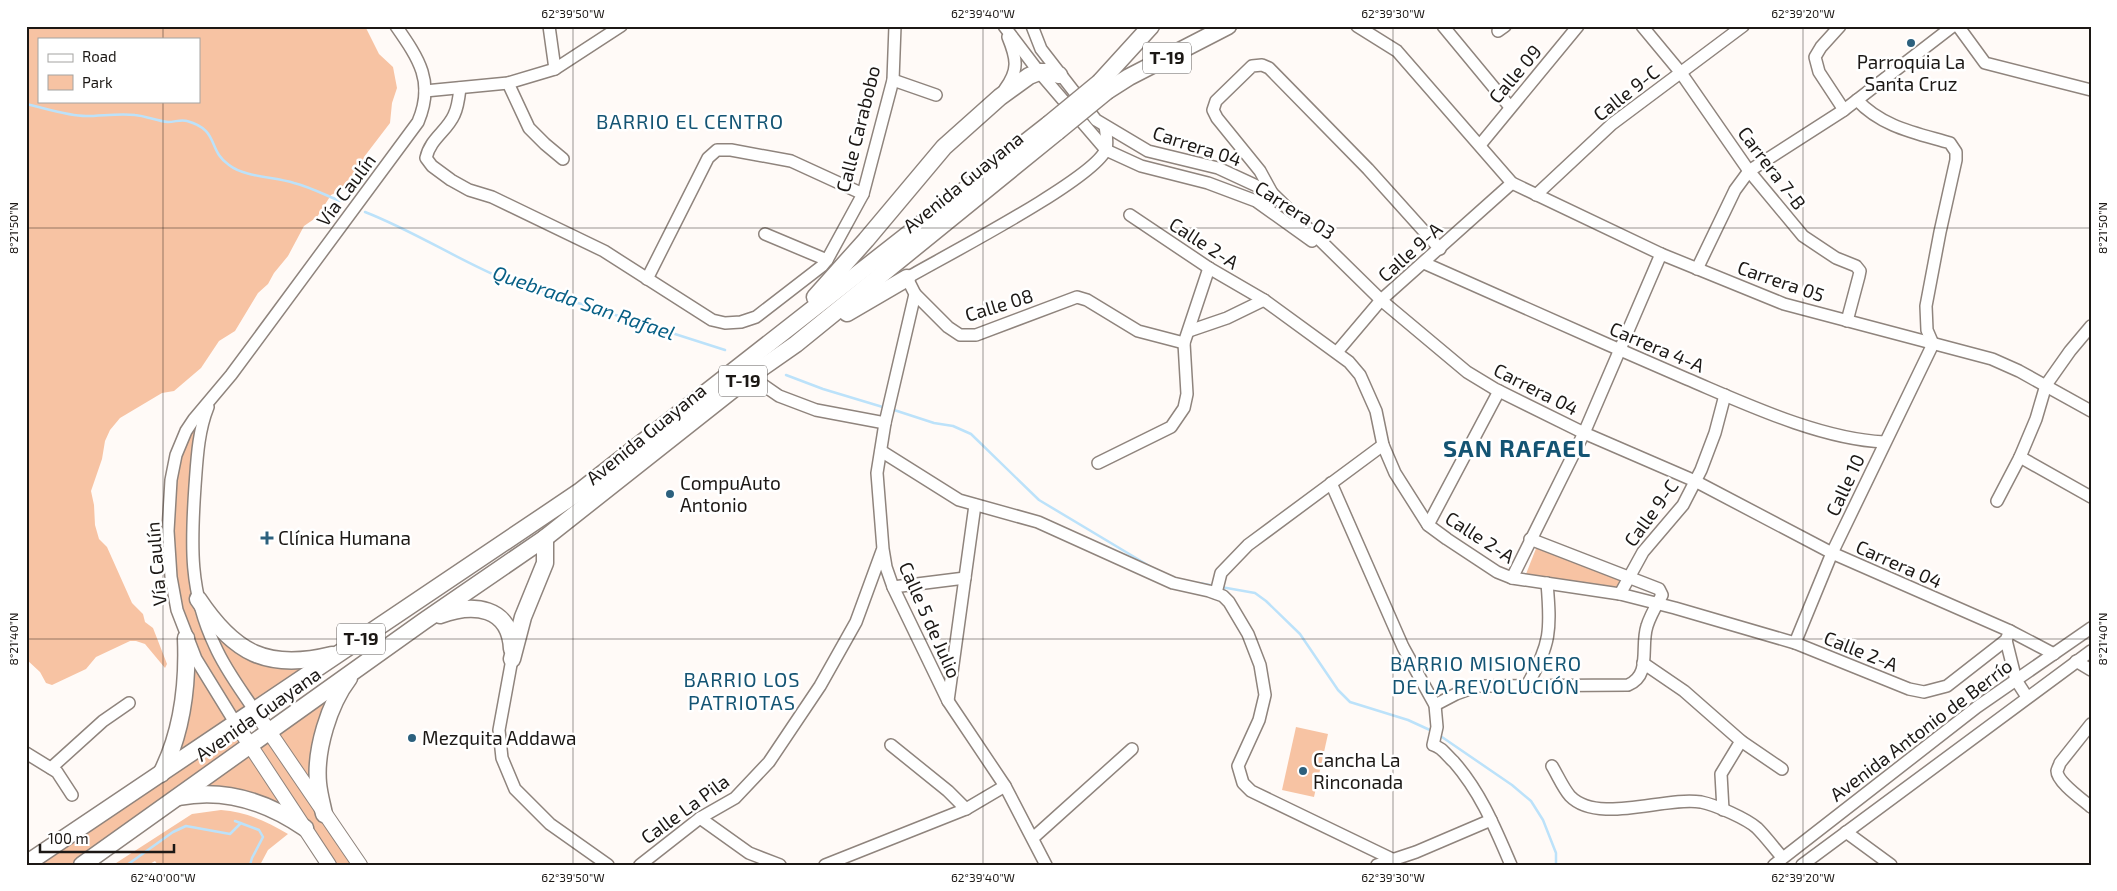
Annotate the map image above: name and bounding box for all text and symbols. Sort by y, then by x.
text: 62°39'50"W [541,6,605,20]
text: 62°39'40"W [951,6,1015,20]
text: 62°39'30"W [1361,6,1425,20]
text: 62°39'20"W [1771,6,1835,20]
marker: Parroquia La Santa Cruz [1905,37,1917,49]
legend [38,38,200,102]
street label: Calle 09 [1484,40,1546,108]
road number: T-19 [1143,42,1191,74]
text: Road [82,47,117,65]
place label: Parroquia La Santa Cruz [1857,50,1965,95]
street label: Calle 9-C [1588,60,1663,125]
street label: Calle Carabobo [831,63,884,195]
text: Park [82,73,113,91]
district label: BARRIO EL CENTRO [596,109,784,133]
street label: Carrera 04 [1150,120,1244,171]
street label: Carrera 7-B [1734,121,1811,214]
street label: Avenida Guayana [898,126,1027,237]
street label: Vía Caulín [311,149,380,230]
street label: Carrera 03 [1251,175,1340,244]
text: 8°21'50"N [6,202,20,254]
text: 8°21'50"N [2095,202,2109,254]
street label: Calle 2-A [1165,212,1243,274]
street label: Calle 9-A [1373,217,1447,286]
street label: Carrera 05 [1735,255,1828,306]
water label: Quebrada San Rafael [490,260,679,345]
street label: Calle 08 [962,283,1036,326]
street label: Carrera 4-A [1606,316,1708,377]
street label: Carrera 04 [1490,357,1582,420]
road number: T-19 [719,366,767,396]
street label: Avenida Guayana [581,378,710,489]
district label: SAN RAFAEL [1443,433,1591,462]
street label: Calle 10 [1820,450,1869,520]
place label: CompuAuto Antonio [680,471,781,516]
street label: Calle 9-C [1619,475,1683,551]
marker: CompuAuto Antonio [664,488,676,500]
street label: Calle 2-A [1441,506,1519,568]
street label: Vía Caulín [140,521,171,607]
place label: Clínica Humana [278,526,411,549]
marker: Clínica Humana [260,531,274,545]
street label: Carrera 04 [1853,534,1946,593]
street label: Calle 5 de Julio [895,558,966,681]
text: 8°21'40"N [6,613,20,665]
text: 8°21'40"N [2095,613,2109,665]
road number: T-19 [337,624,385,654]
street label: Calle 2-A [1821,625,1902,676]
district label: BARRIO MISIONERO DE LA REVOLUCIÓN [1390,651,1582,698]
street label: Avenida Antonio de Berrío [1825,654,2016,806]
street label: Avenida Guayana [191,662,325,765]
district label: BARRIO LOS PATRIOTAS [683,667,801,714]
place label: Mezquita Addawa [422,726,576,749]
marker: Mezquita Addawa [406,732,418,744]
place label: Cancha La Rinconada [1313,748,1403,793]
marker: Cancha La Rinconada [1297,765,1309,777]
street label: Calle La Pila [636,769,733,848]
scale bar [40,821,174,853]
text: 100 m [48,829,89,847]
text: 62°40'00"W [130,870,196,884]
text: 62°39'50"W [541,870,605,884]
text: 62°39'40"W [951,870,1015,884]
text: 62°39'30"W [1361,870,1425,884]
text: 62°39'20"W [1771,870,1835,884]

